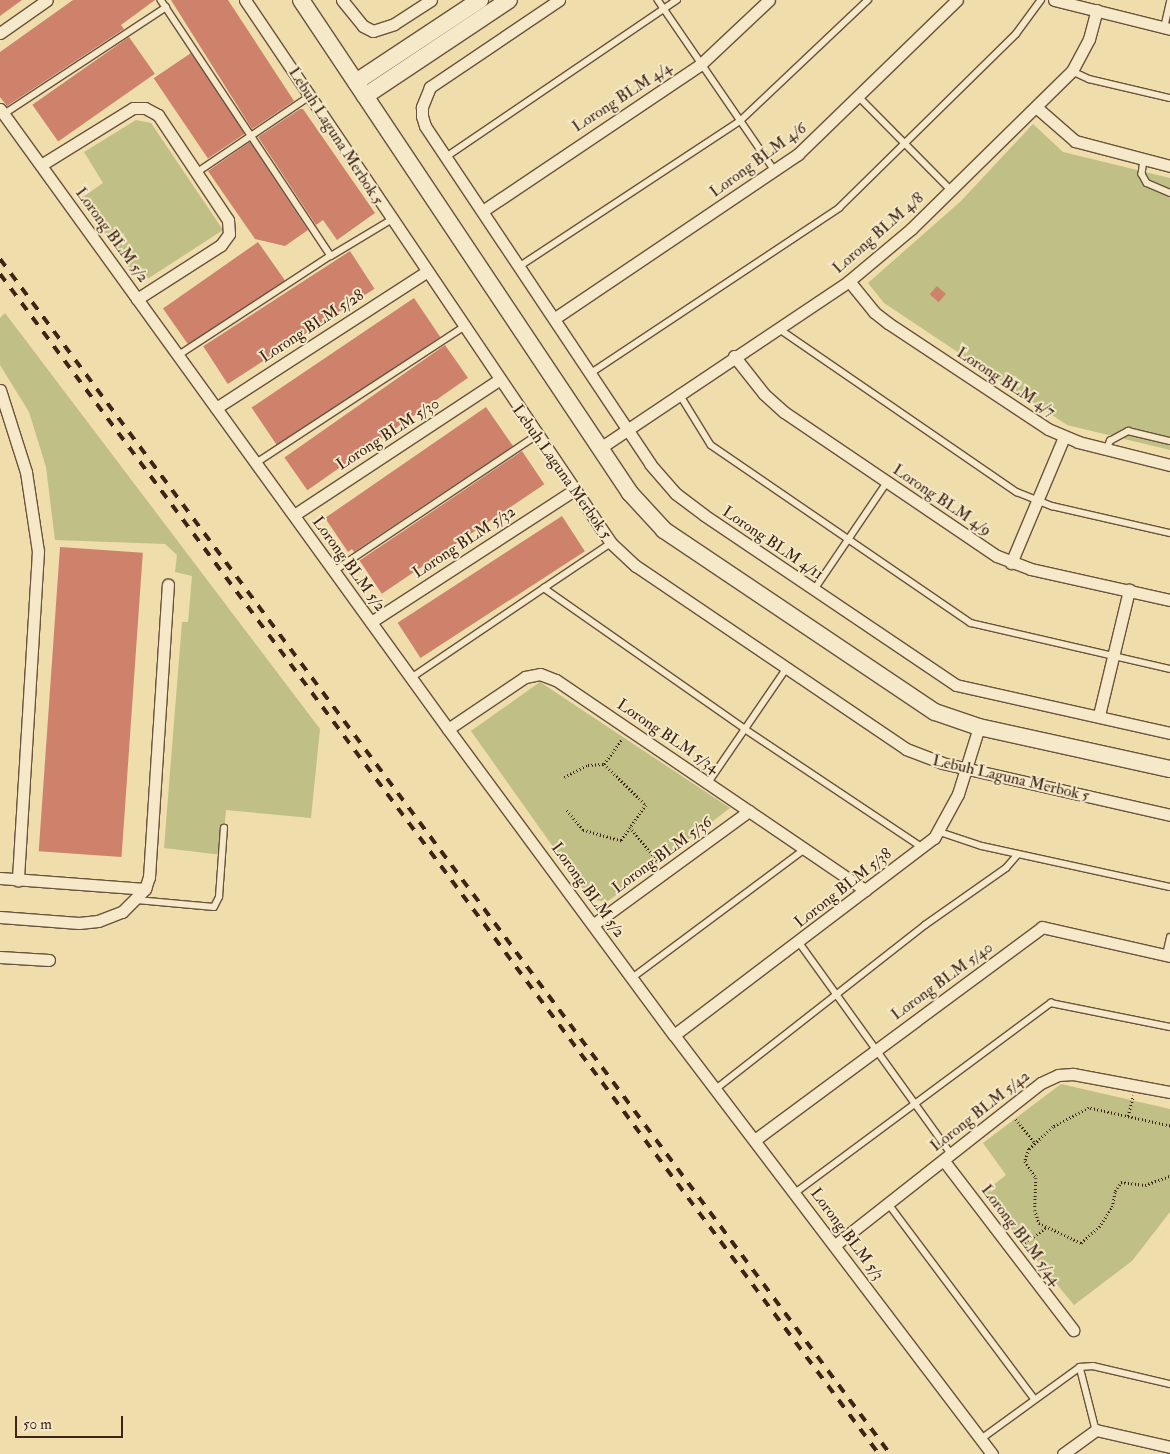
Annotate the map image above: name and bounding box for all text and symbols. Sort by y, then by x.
street label: Lorong BLM 4/4 [569,58,675,136]
street label: Lebuh Laguna Merbok 5 [284,64,388,208]
street label: Lorong BLM 4/6 [706,119,810,201]
street label: Lorong BLM 5/2 [71,184,153,286]
street label: Lorong BLM 4/8 [829,188,927,278]
street label: Lorong BLM 5/28 [256,285,368,367]
street label: Lorong BLM 4/7 [953,343,1059,421]
street label: Lorong BLM 5/30 [333,394,443,474]
street label: Lebuh Laguna Merbok 5 [508,401,616,543]
street label: Lorong BLM 4/9 [889,460,995,540]
street label: Lorong BLM 5/32 [409,502,519,582]
street label: Lorong BLM 4/11 [719,502,827,584]
street label: Lorong BLM 5/2 [308,513,390,615]
street label: Lorong BLM 5/34 [613,695,723,777]
street label: Lebuh Laguna Merbok 5 [931,751,1091,805]
street label: Lorong BLM 5/36 [608,812,716,898]
street label: Lorong BLM 5/2 [547,839,629,941]
street label: Lorong BLM 5/38 [791,844,895,932]
street label: Lorong BLM 5/40 [888,938,996,1024]
street label: Lorong BLM 5/42 [927,1066,1033,1156]
street label: Lorong BLM 5/44 [977,1181,1065,1289]
street label: Lorong BLM 5/3 [806,1184,888,1284]
scale bar [18,1406,125,1438]
text: 50 m [23,1415,52,1434]

